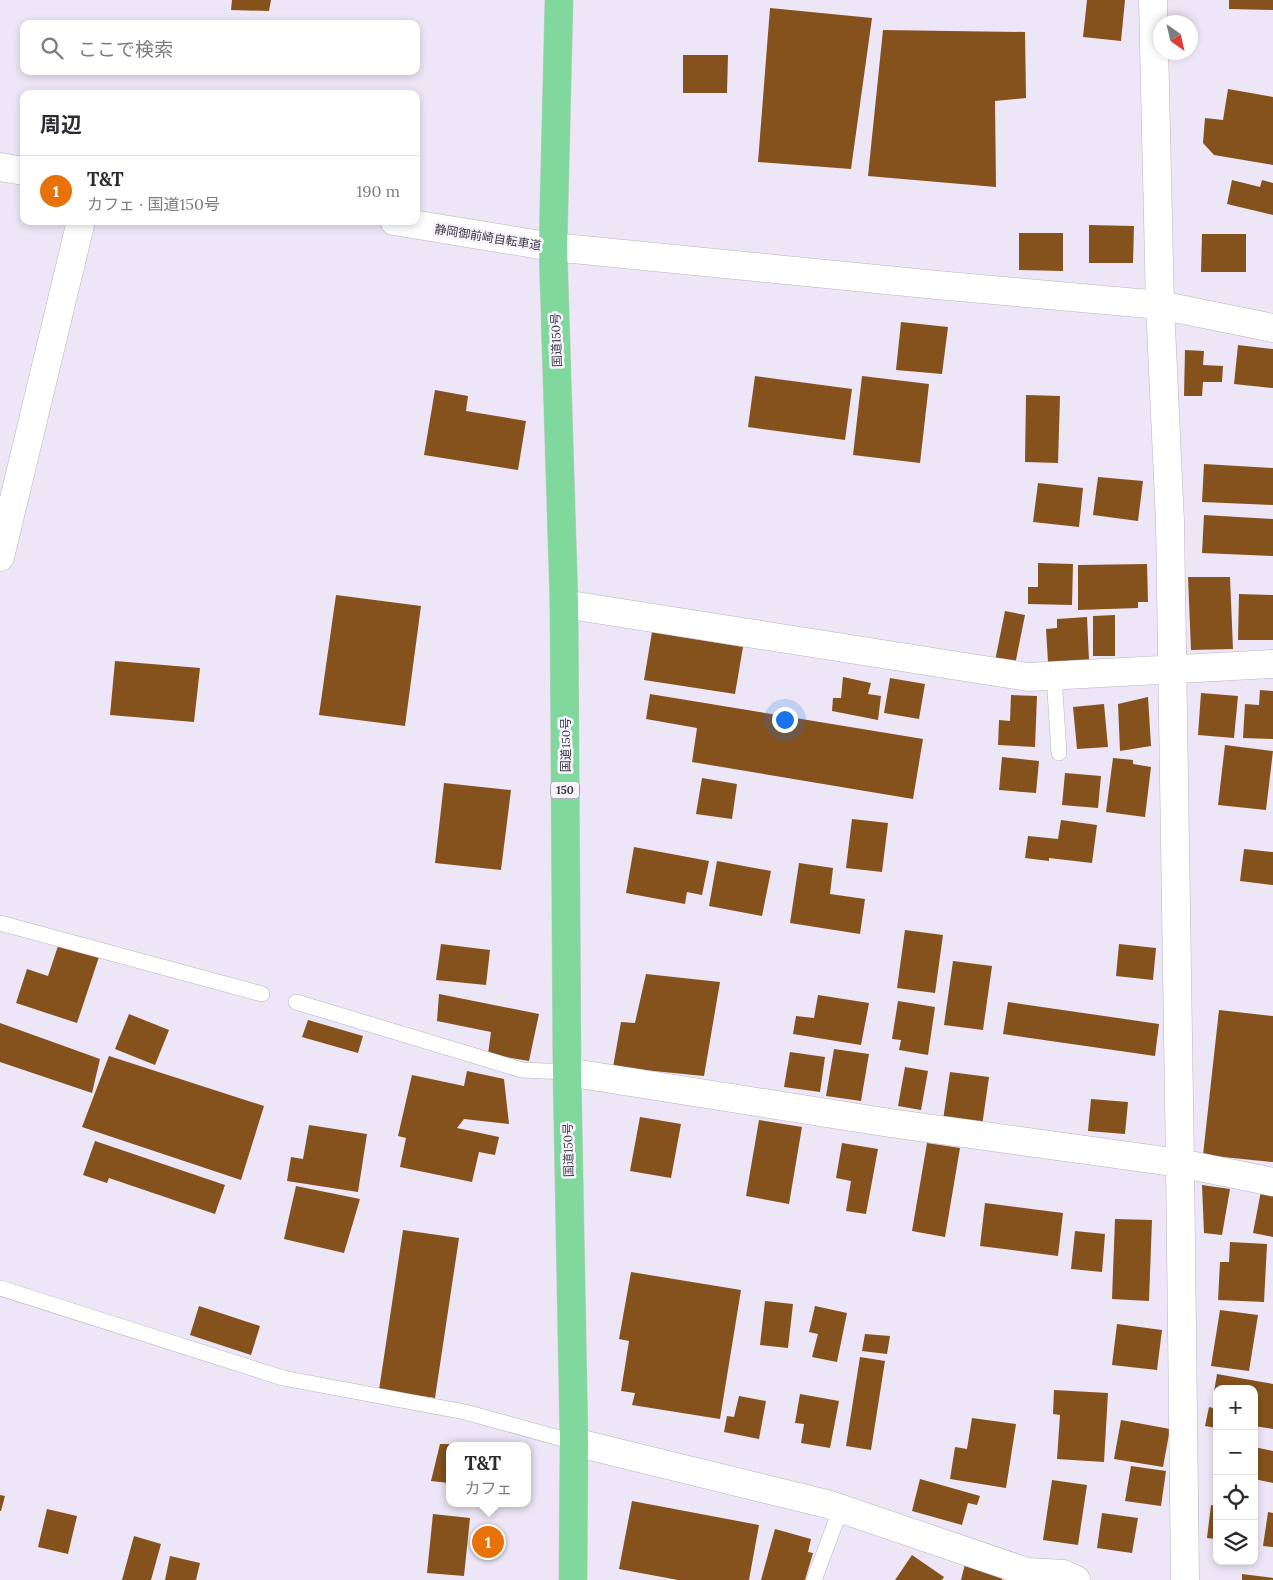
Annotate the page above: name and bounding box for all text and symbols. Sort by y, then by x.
north arrow [1153,15,1198,60]
search box [20,20,420,75]
icon: search [38,34,66,62]
text: ここで検索 [78,37,173,61]
text: 周辺 [40,111,82,138]
text: T&T [87,167,124,191]
text: 1 [53,181,59,201]
text: 190 m [356,181,400,201]
text: カフェ · 国道150号 [87,194,220,214]
street label: 静岡御前崎自転車道 [433,221,543,253]
street label: 国道150号 [548,313,564,367]
your location [772,707,798,733]
street label: 国道150号 [558,718,573,772]
road number: 150 [551,782,579,798]
street label: 国道150号 [560,1123,576,1177]
map controls [1213,1385,1258,1565]
button: + [1213,1385,1258,1430]
button: − [1213,1430,1258,1475]
popup [446,1442,531,1507]
text: T&T [464,1451,501,1475]
button: locate [1213,1475,1258,1520]
text: カフェ [464,1478,513,1498]
button: layers [1213,1520,1258,1565]
pin: 1 [472,1523,504,1561]

